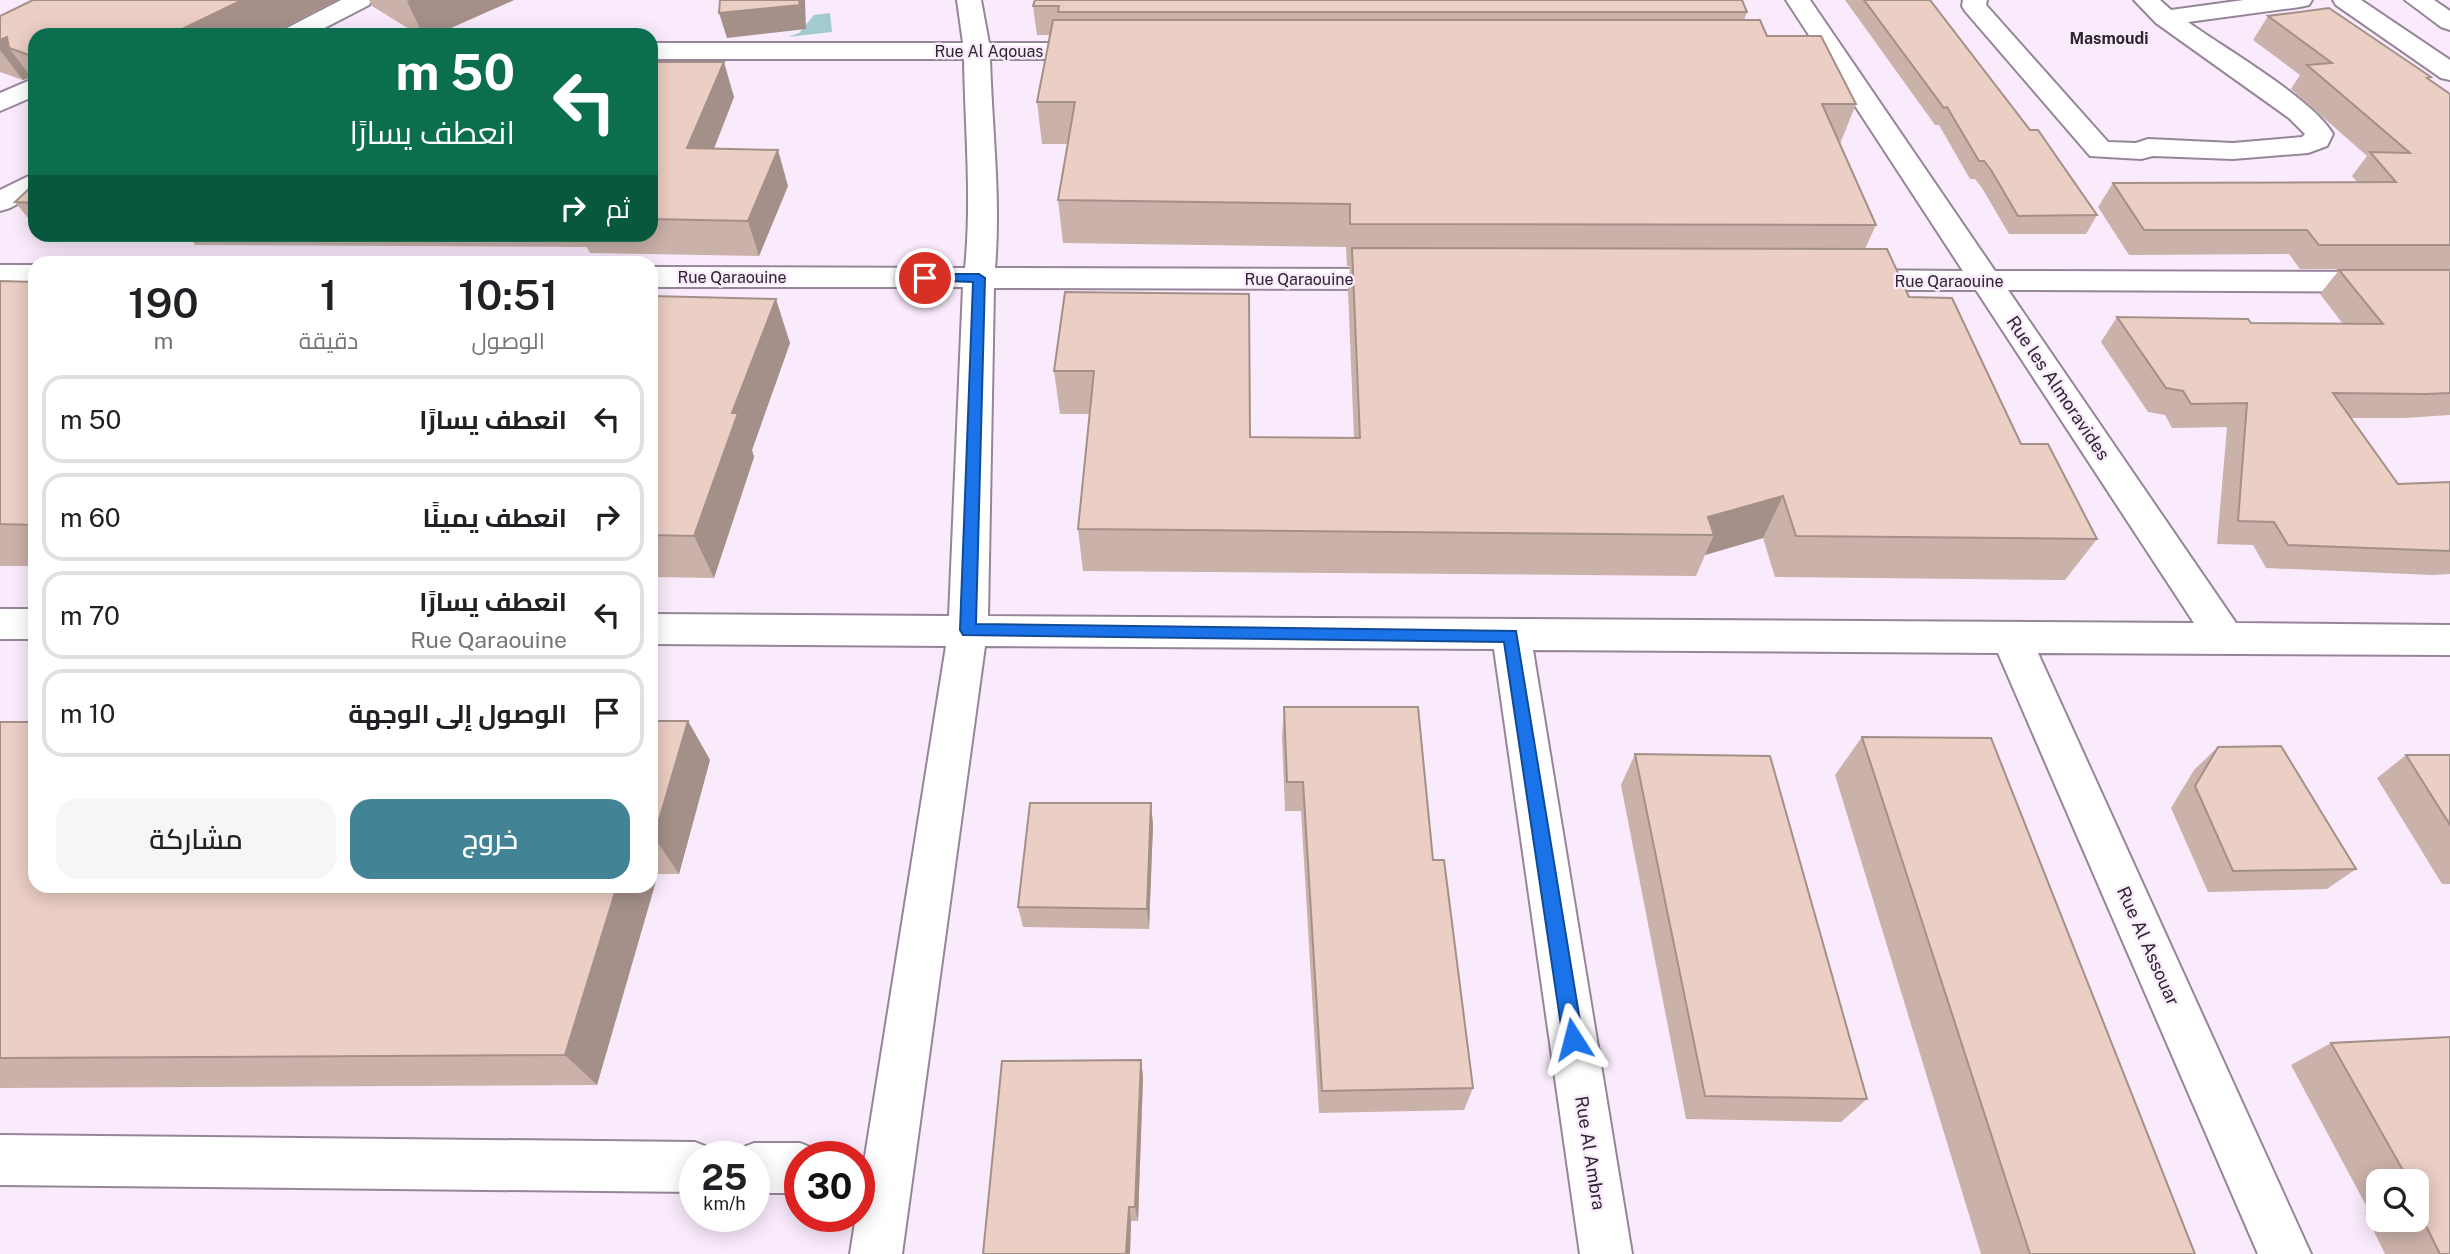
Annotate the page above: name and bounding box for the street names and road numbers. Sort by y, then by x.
street label: Rue Al Aqouas [935,42,1043,61]
street label: Rue Qaraouine [677,268,787,287]
street label: Rue Qaraouine [1244,270,1354,289]
street label: Rue Qaraouine [1894,272,2004,291]
street label: Rue les Almoravides [2002,312,2114,464]
street label: Rue Al Assouar [2113,883,2184,1008]
street label: Rue Al Ambra [1571,1094,1610,1212]

